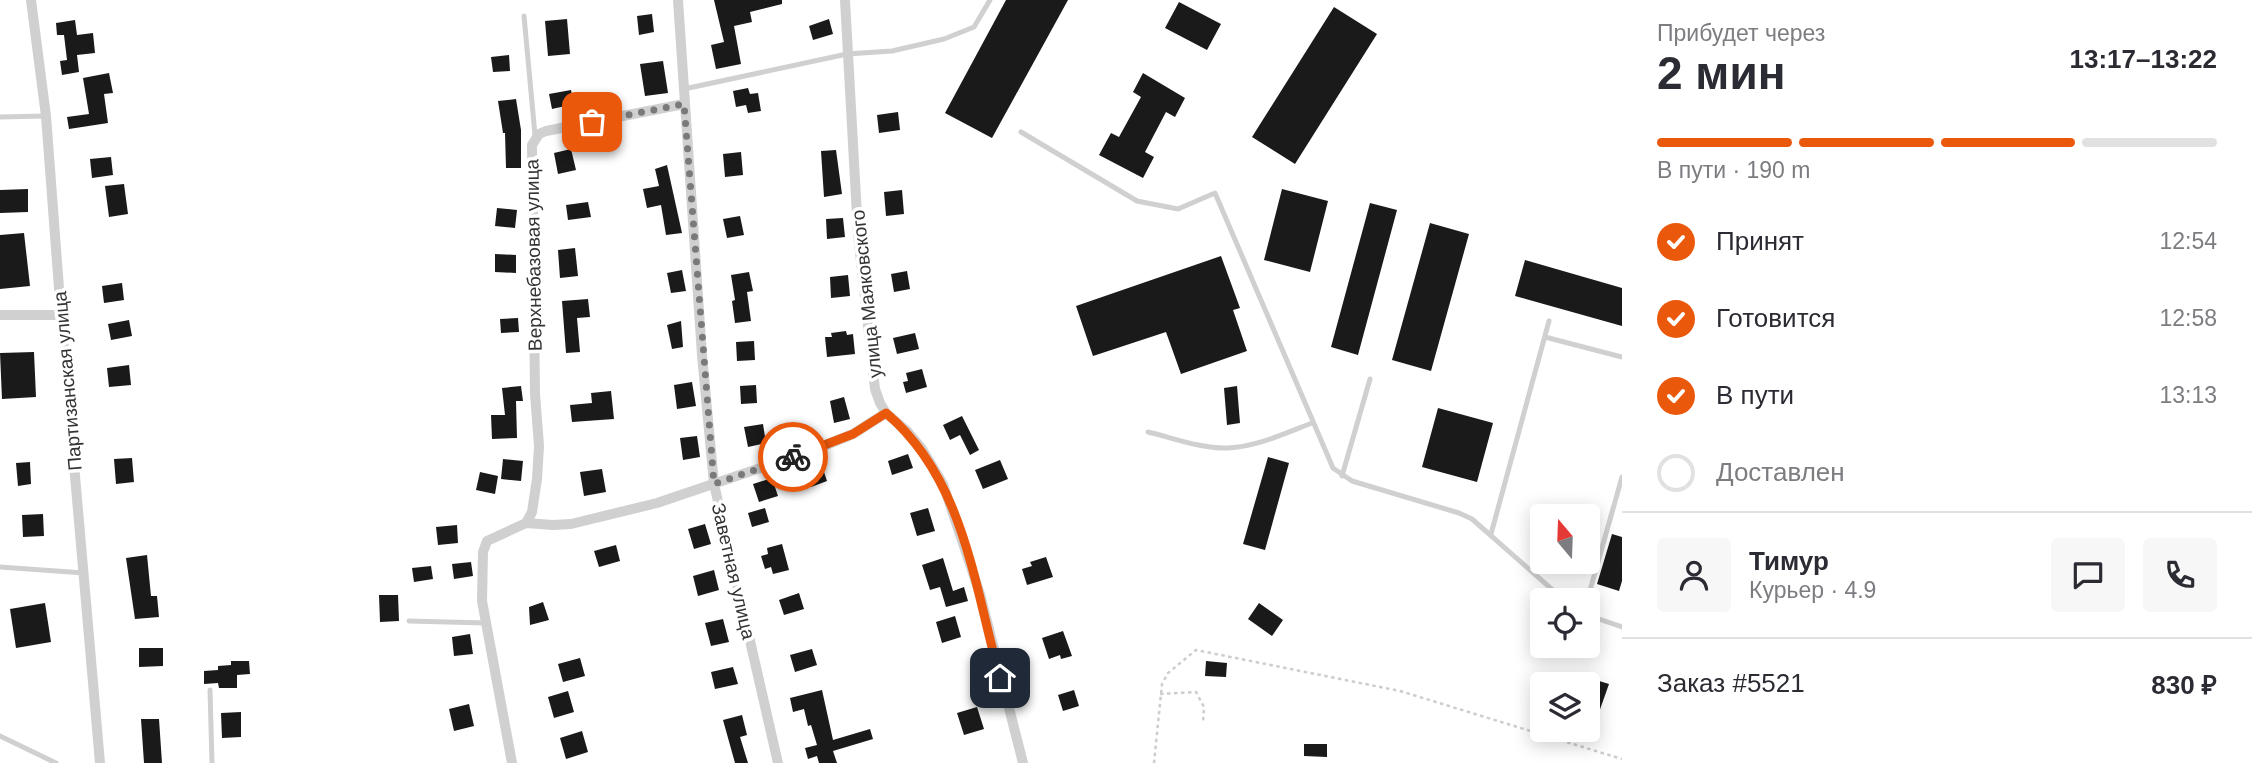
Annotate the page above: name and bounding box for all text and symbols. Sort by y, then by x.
text: Прибудет через [1657,20,1825,46]
text: 13:17–13:22 [2070,44,2217,74]
text: 2 мин [1657,47,1785,99]
pin [562,92,622,152]
icon: bag [573,103,611,141]
text: В пути · 190 m [1657,157,1810,183]
street label: Верхнебазовая улица [521,158,546,351]
street label: улица Маяковского [847,209,886,379]
icon: check [1657,223,1695,261]
text: Принят [1716,226,1804,256]
text: 12:54 [2159,228,2217,254]
street label: Партизанская улица [49,290,86,472]
icon: check [1657,300,1695,338]
text: Готовится [1716,303,1835,333]
text: 12:58 [2159,305,2217,331]
icon: check [1657,377,1695,415]
text: В пути [1716,380,1794,410]
text: 13:13 [2159,382,2217,408]
courier [758,422,828,492]
icon: bike [774,438,812,476]
text: Доставлен [1716,457,1845,487]
street label: Заветная улица [708,501,760,642]
north arrow [1530,504,1600,574]
map controls [1530,504,1600,742]
button: person [1657,538,1731,612]
button: chat [2051,538,2125,612]
button: phone [2143,538,2217,612]
text: Тимур [1749,546,1829,576]
text: Курьер · 4.9 [1749,577,1876,603]
button: locate [1530,588,1600,658]
pin [970,648,1030,708]
icon: home [981,659,1019,697]
text: Заказ #5521 [1657,668,1805,698]
text: 830 ₽ [2151,670,2217,700]
button: layers [1530,672,1600,742]

